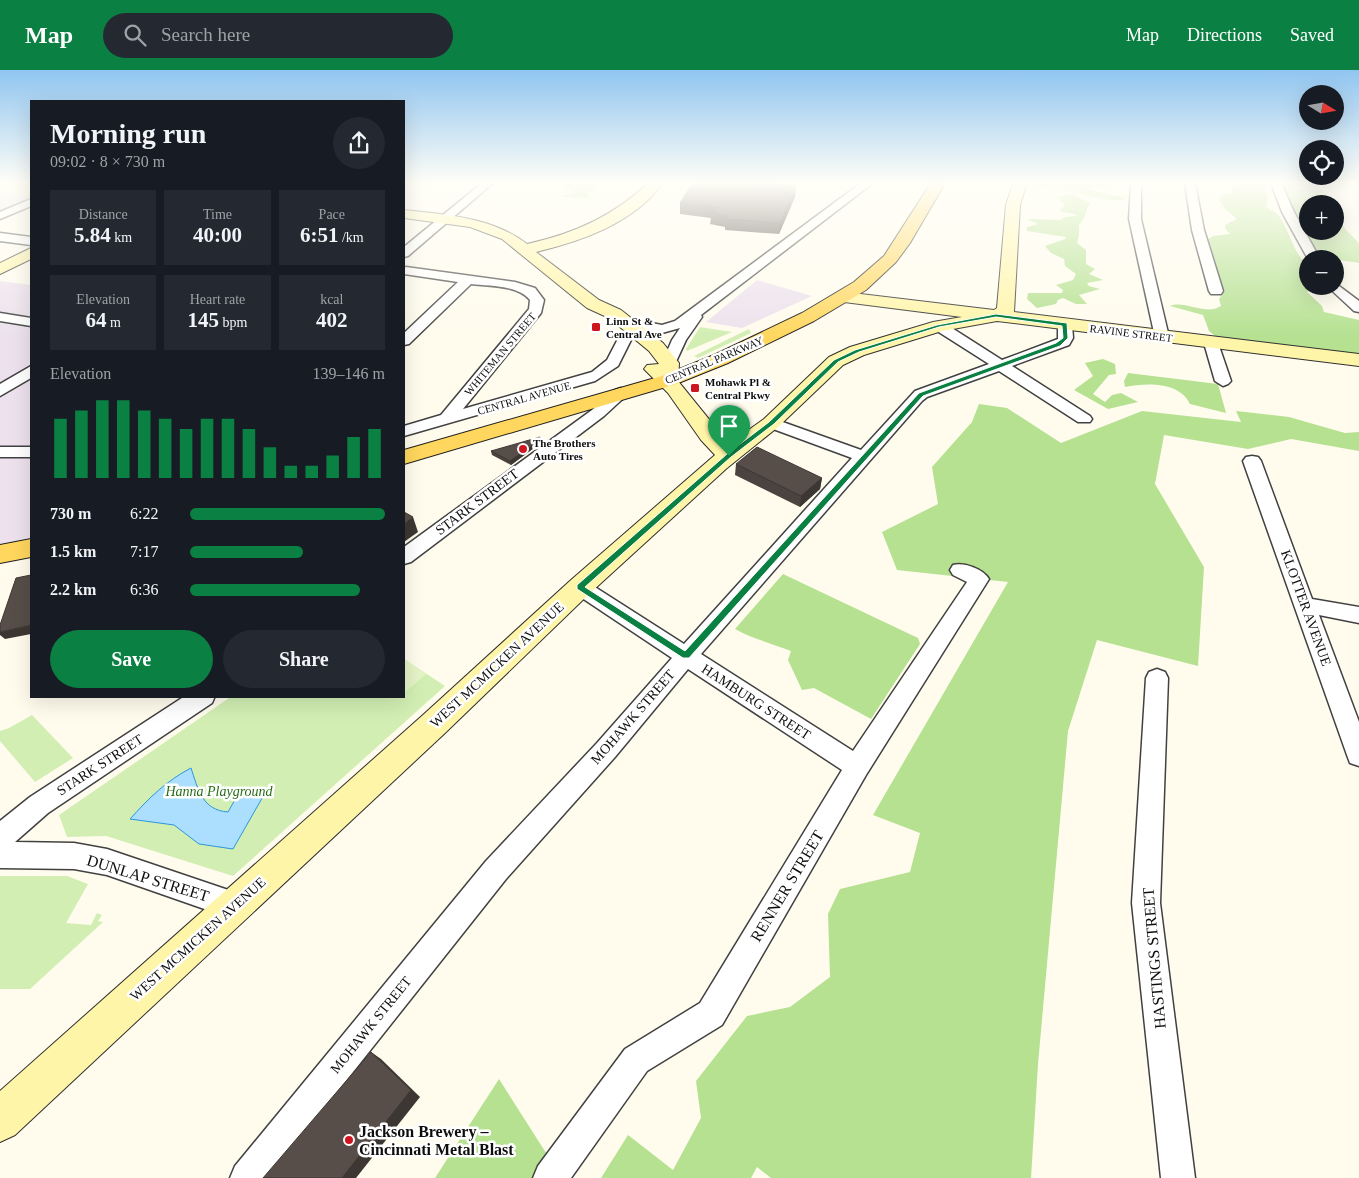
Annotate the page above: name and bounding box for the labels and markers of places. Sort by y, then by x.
place label: Linn St & Central Ave [606,315,662,340]
marker: Linn St & Central Ave [590,321,602,333]
place label: Mohawk Pl & Central Pkwy [705,376,771,401]
marker: Mohawk Pl & Central Pkwy [689,382,701,394]
pin [708,405,750,456]
place label: The Brothers Auto Tires [533,437,596,462]
marker: The Brothers Auto Tires [517,443,529,455]
place label: Jackson Brewery – Cincinnati Metal Blast [359,1123,514,1158]
marker: Jackson Brewery – Cincinnati Metal Blast [343,1134,355,1146]

